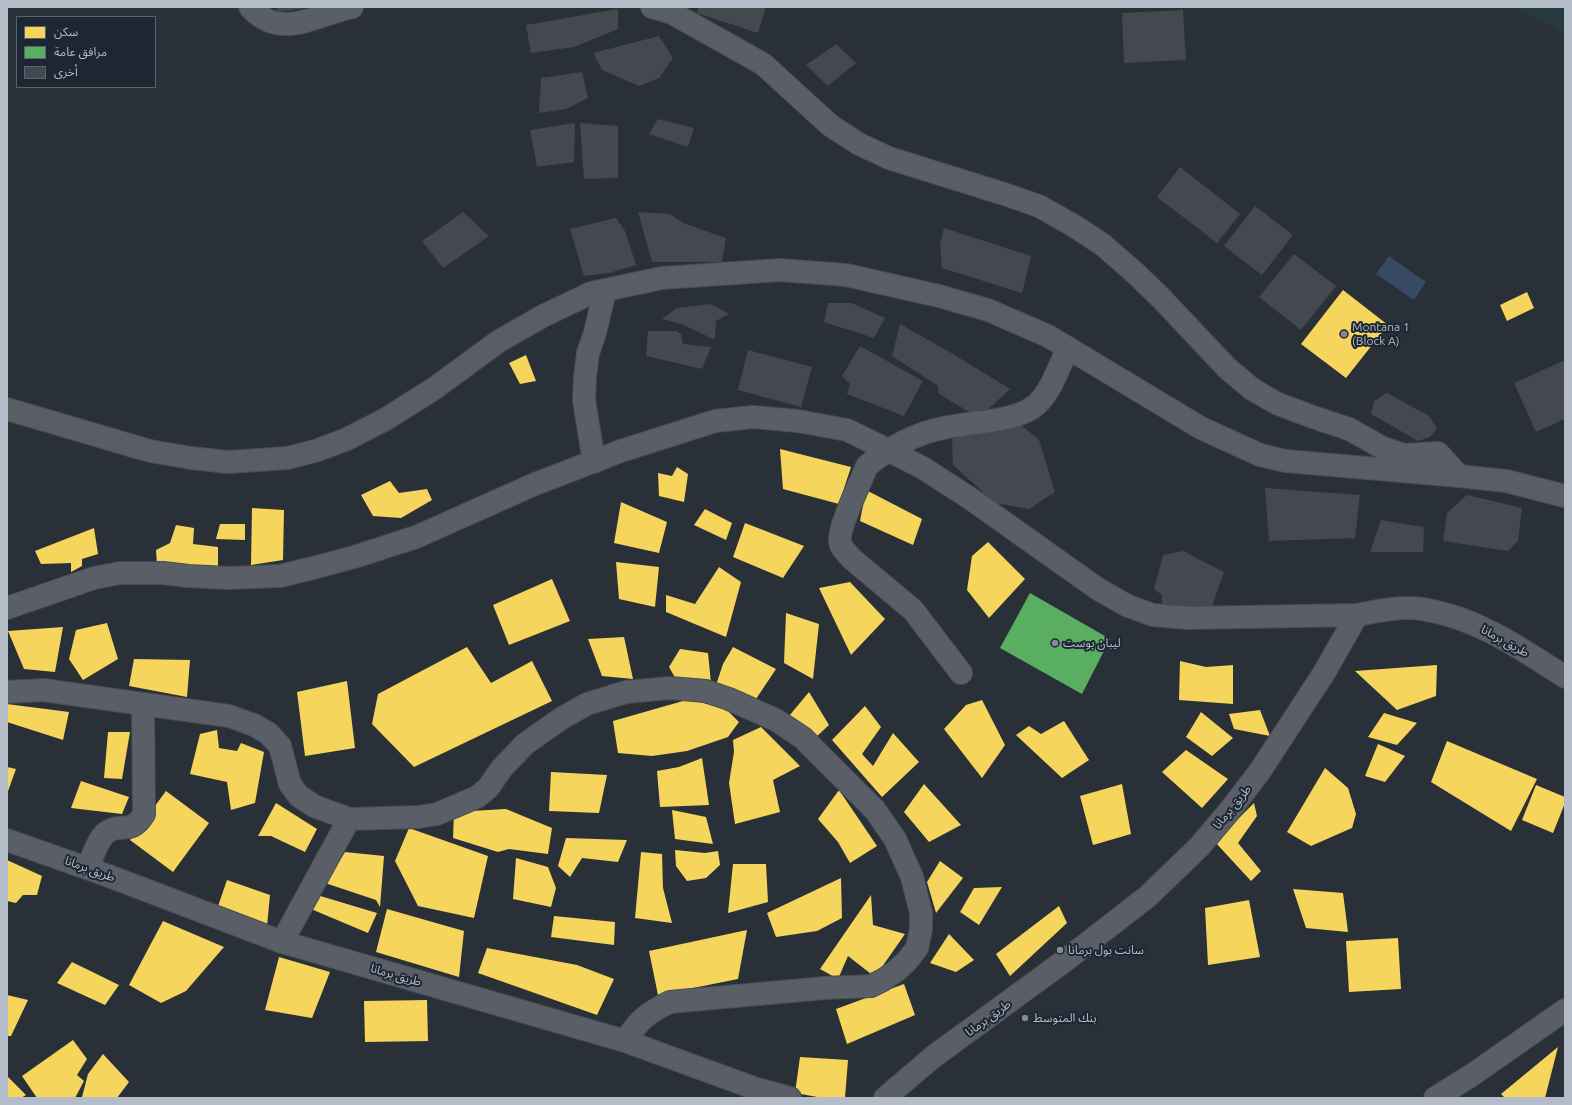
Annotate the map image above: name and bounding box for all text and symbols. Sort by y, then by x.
legend [16,16,156,88]
text: سكن [54,25,78,38]
text: مرافق عامة [54,45,107,58]
text: أخرى [54,65,78,78]
place label: Montana 1 (Block A) [1352,320,1410,348]
marker: Montana 1 (Block A) [1339,329,1349,339]
street label: طريق برمانا [1479,622,1531,660]
place label: ليبان بوست [1063,636,1121,650]
marker: ليبان بوست [1050,638,1060,648]
street label: طريق برمانا [1210,782,1254,832]
street label: طريق برمانا [63,853,117,885]
place label: سانت بول برمانا [1068,943,1144,957]
marker: سانت بول برمانا [1055,945,1065,955]
street label: طريق برمانا [369,961,423,989]
street label: طريق برمانا [963,997,1013,1039]
place label: بنك المتوسط [1033,1011,1097,1025]
marker: بنك المتوسط [1020,1013,1030,1023]

